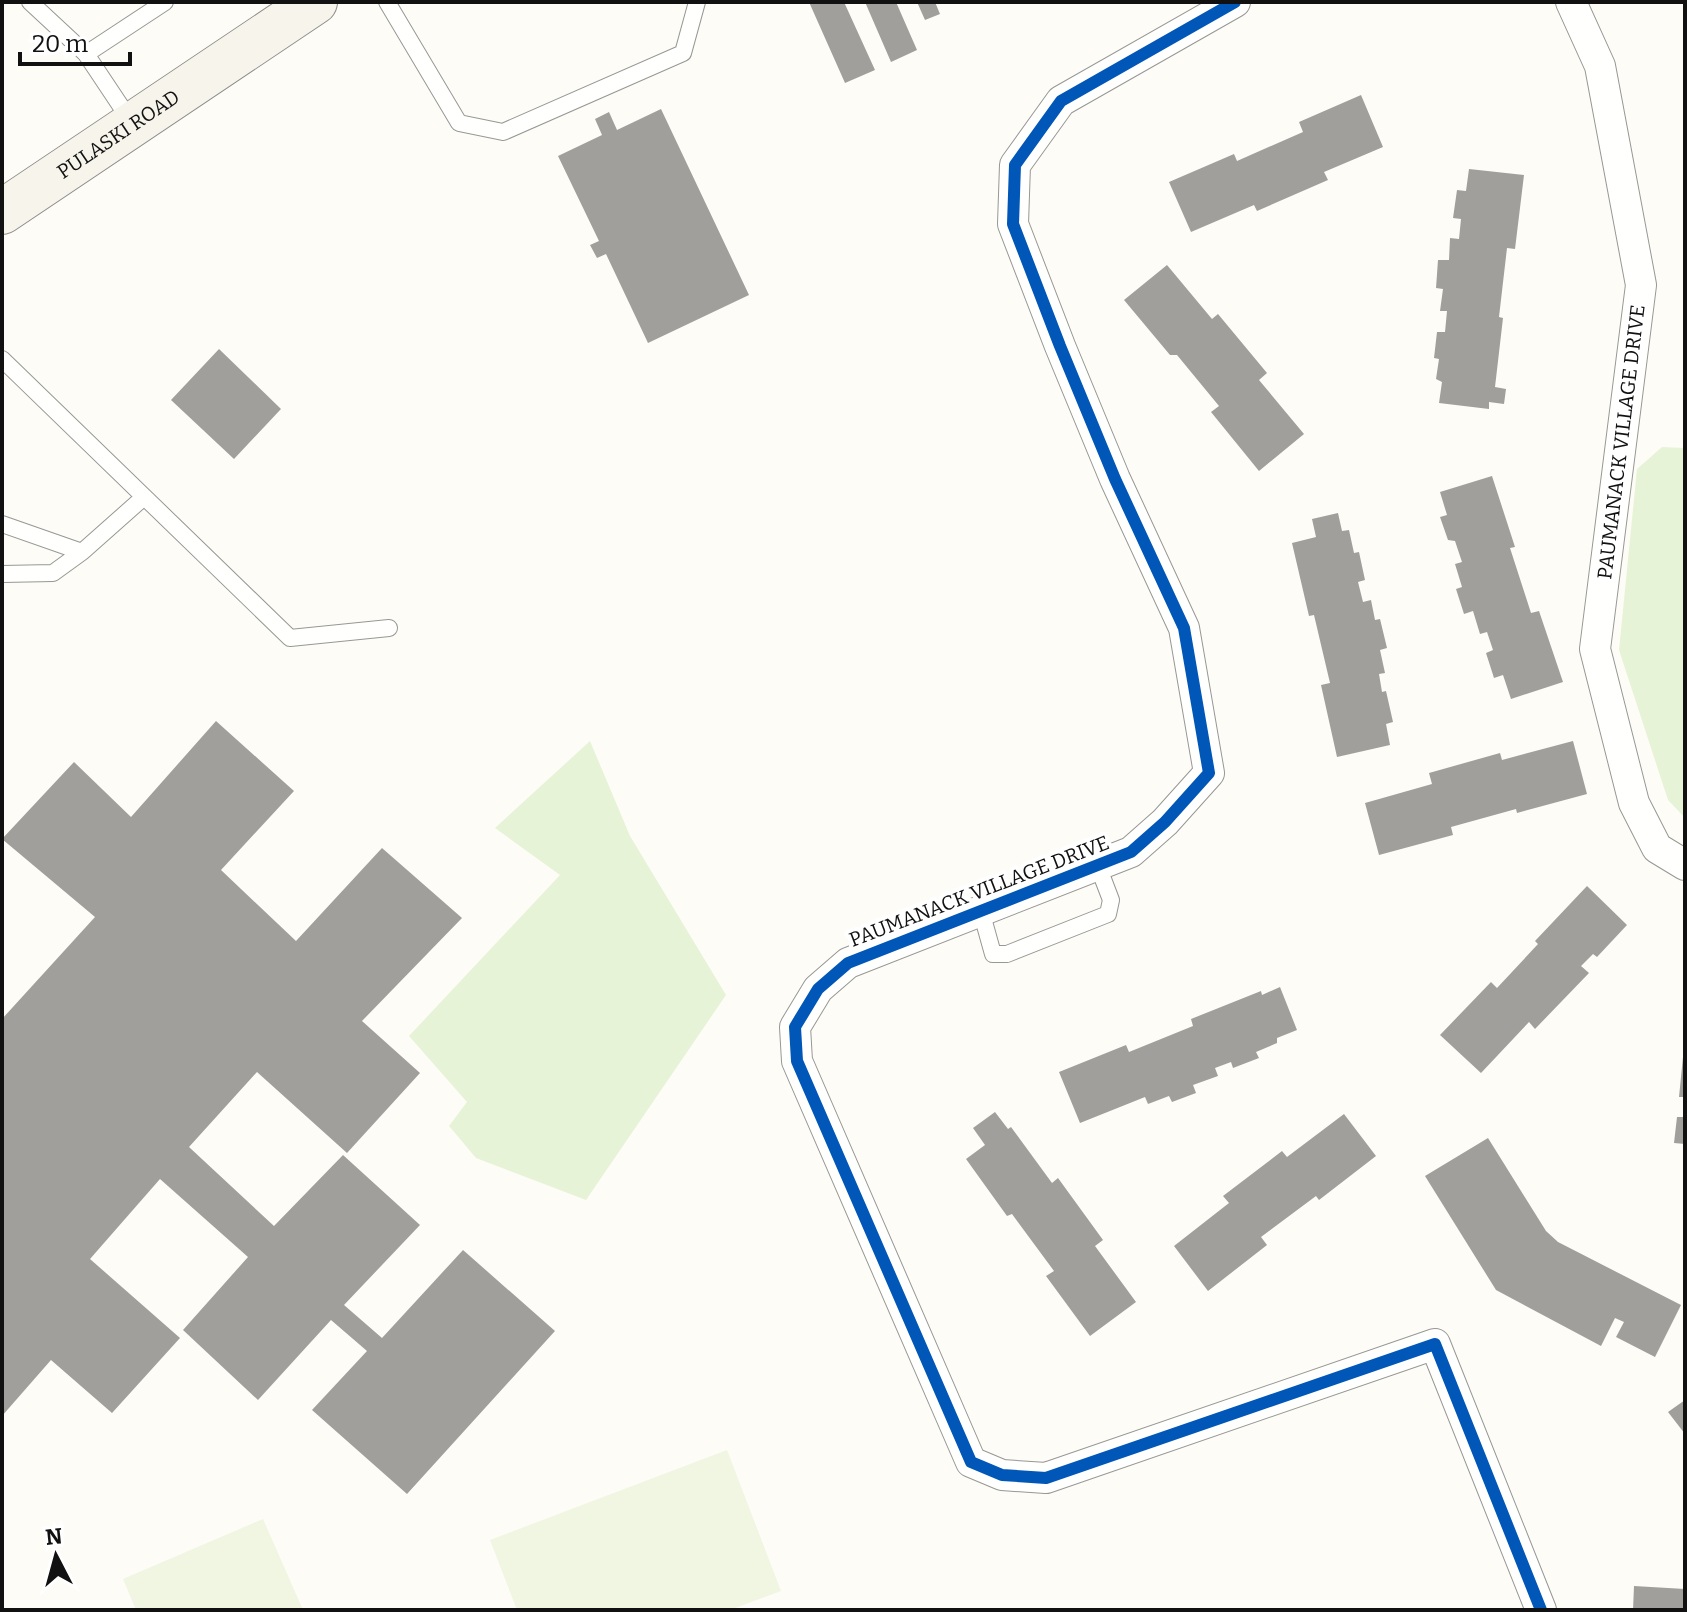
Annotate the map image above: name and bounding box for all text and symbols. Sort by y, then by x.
scale bar [20,16,130,66]
text: 20 m [32,30,88,58]
street label: PULASKI ROAD [53,84,184,184]
street label: PAUMANACK VILLAGE DRIVE [1592,303,1650,581]
street label: PAUMANACK VILLAGE DRIVE [846,830,1112,952]
north arrow [16,1516,96,1596]
text: N [44,1522,64,1551]

